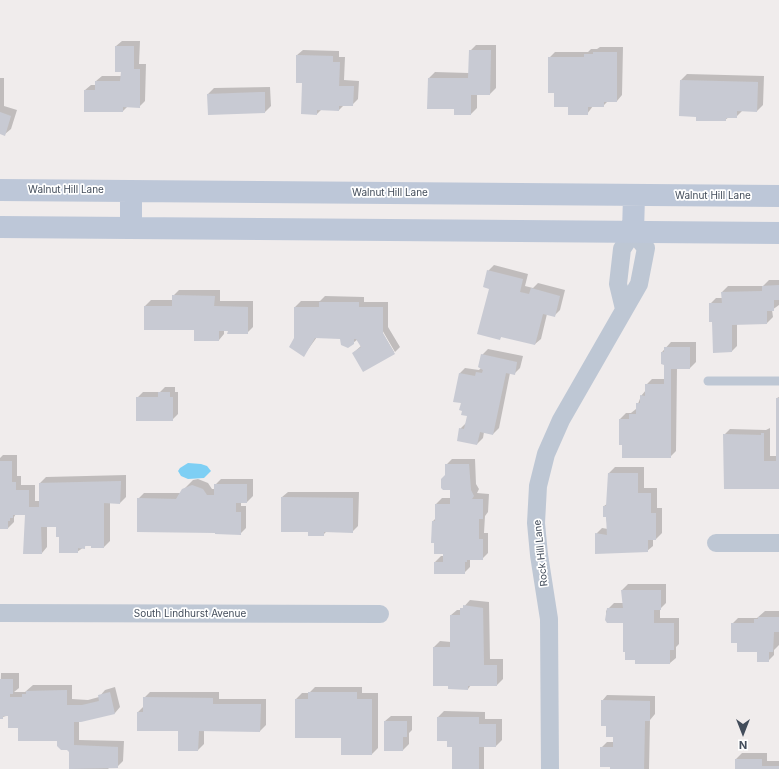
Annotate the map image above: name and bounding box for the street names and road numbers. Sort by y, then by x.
street label: Walnut Hill Lane [28,184,104,196]
street label: Walnut Hill Lane [352,187,428,199]
street label: Walnut Hill Lane [675,190,751,202]
street label: Rock Hill Lane [532,519,550,587]
street label: South Lindhurst Avenue [134,608,246,620]

